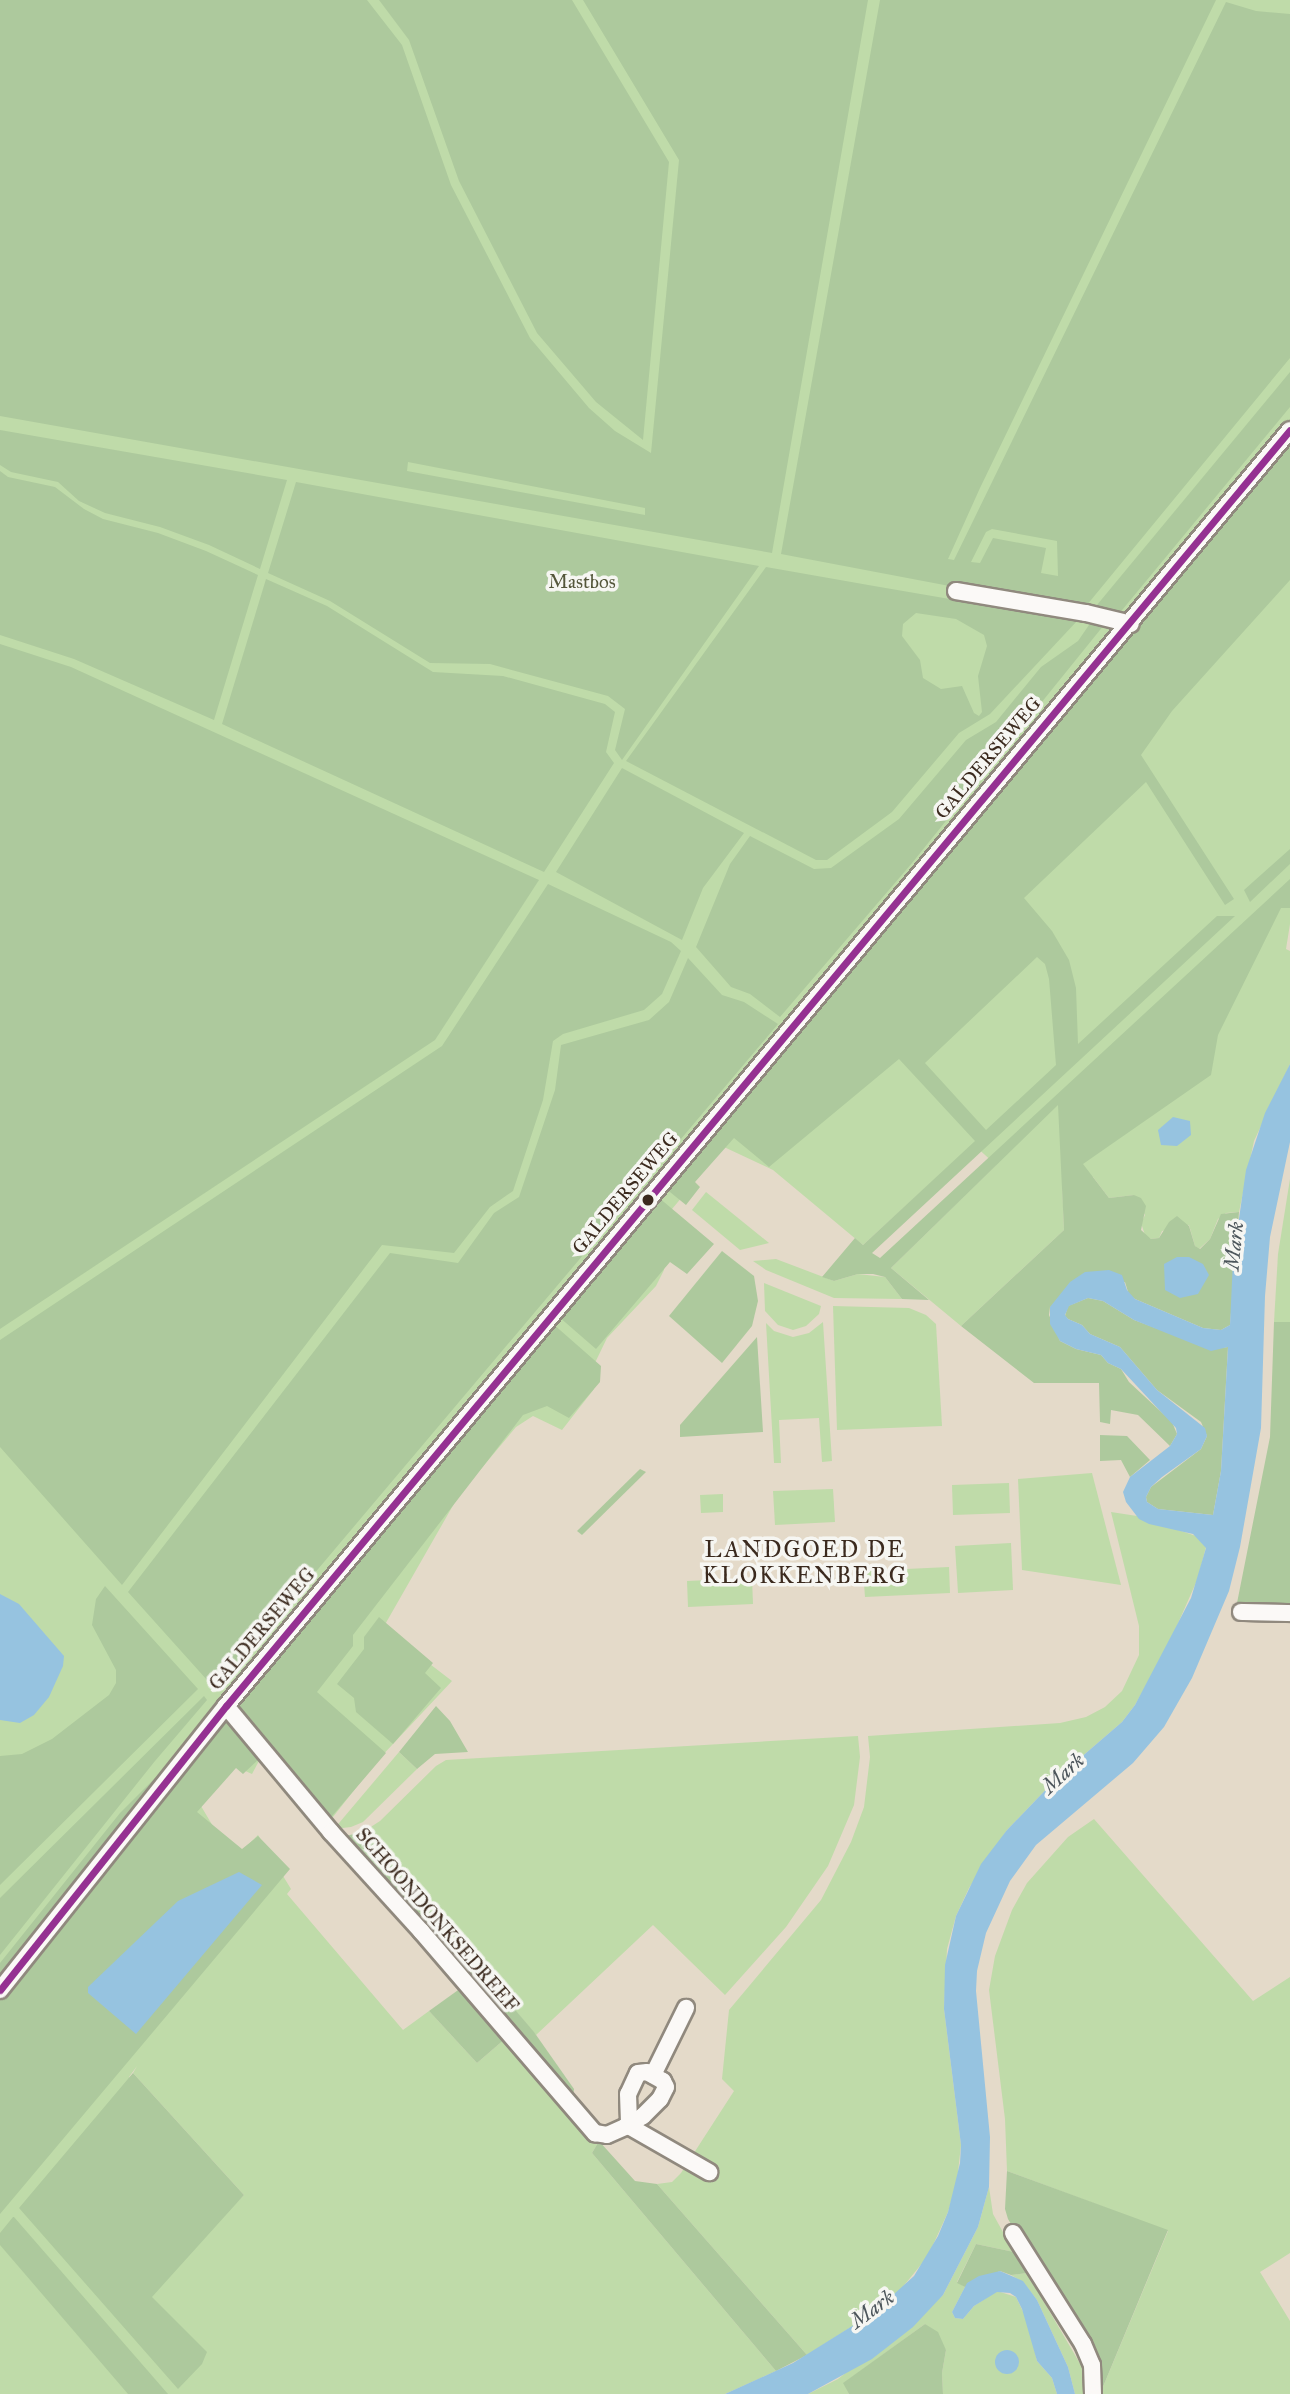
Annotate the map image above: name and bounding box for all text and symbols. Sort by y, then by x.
park label: Mastbos [548,571,616,593]
street label: GALDERSEWEG [930,692,1046,824]
street label: GALDERSEWEG [567,1127,683,1259]
unlabelled marker [641,1193,655,1207]
water label: Mark [1219,1221,1249,1271]
district label: LANDGOED DE KLOKKENBERG [704,1535,906,1589]
street label: GALDERSEWEG [204,1563,320,1695]
water label: Mark [1037,1747,1089,1799]
street label: SCHOONDONKSEDREEF [351,1823,523,2017]
water label: Mark [845,2285,899,2333]

